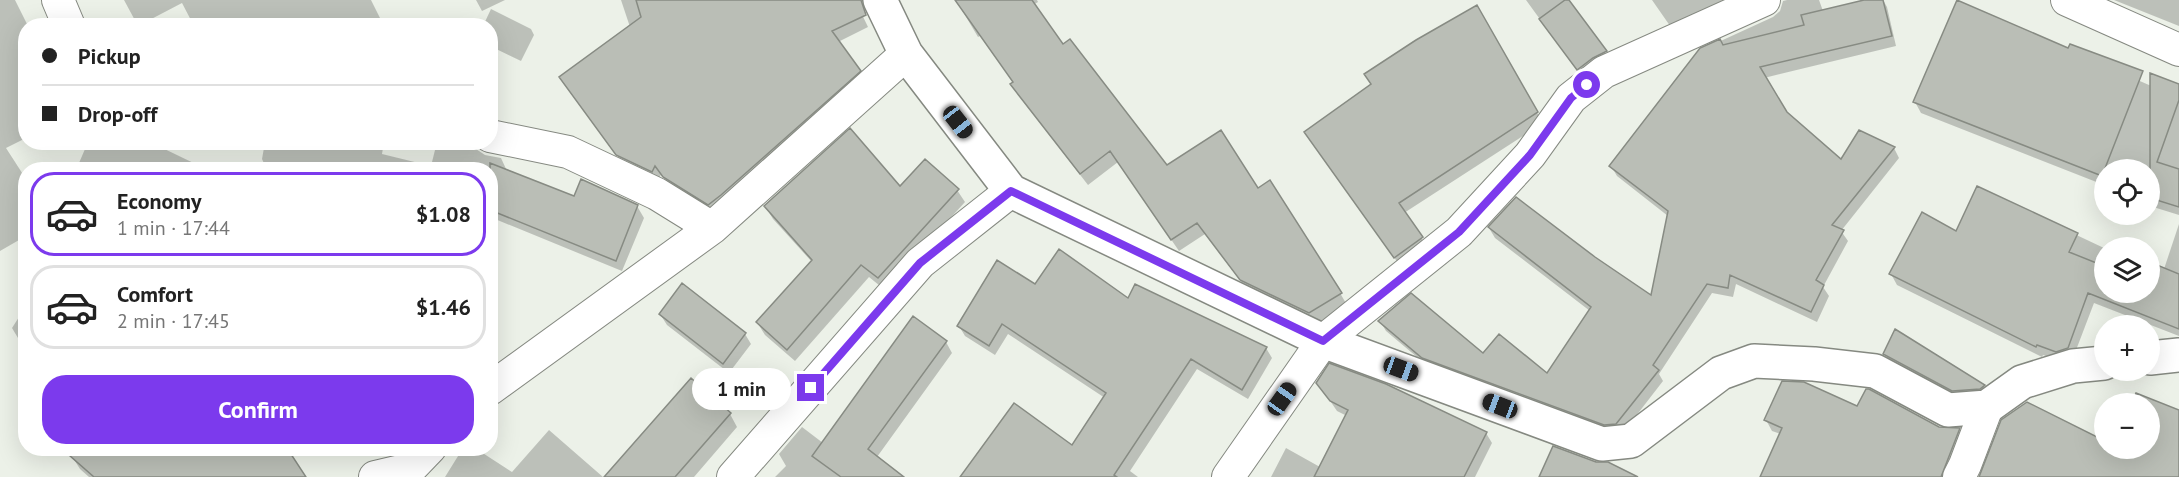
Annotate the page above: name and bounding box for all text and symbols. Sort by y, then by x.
text: Pickup [78,42,141,70]
route start [1573,71,1600,98]
text: Drop-off [78,100,157,128]
car [940,102,976,142]
map controls [2094,159,2160,459]
button: locate [2094,159,2160,225]
icon: car [45,187,99,241]
text: Economy [117,187,201,215]
text: $1.08 [416,200,471,228]
text: 1 min · 17:44 [117,215,230,241]
button: layers [2094,237,2160,303]
icon: car [45,280,99,334]
text: Comfort [117,280,193,308]
text: $1.46 [416,293,471,321]
text: 2 min · 17:45 [117,308,230,334]
button: + [2094,315,2160,381]
car [1381,354,1421,384]
callout: 1 min [691,367,790,409]
route end [797,374,824,401]
button: Confirm [42,375,474,444]
text: 1 min [717,376,766,402]
car [1264,379,1300,419]
car [1480,391,1520,421]
button: − [2094,393,2160,459]

